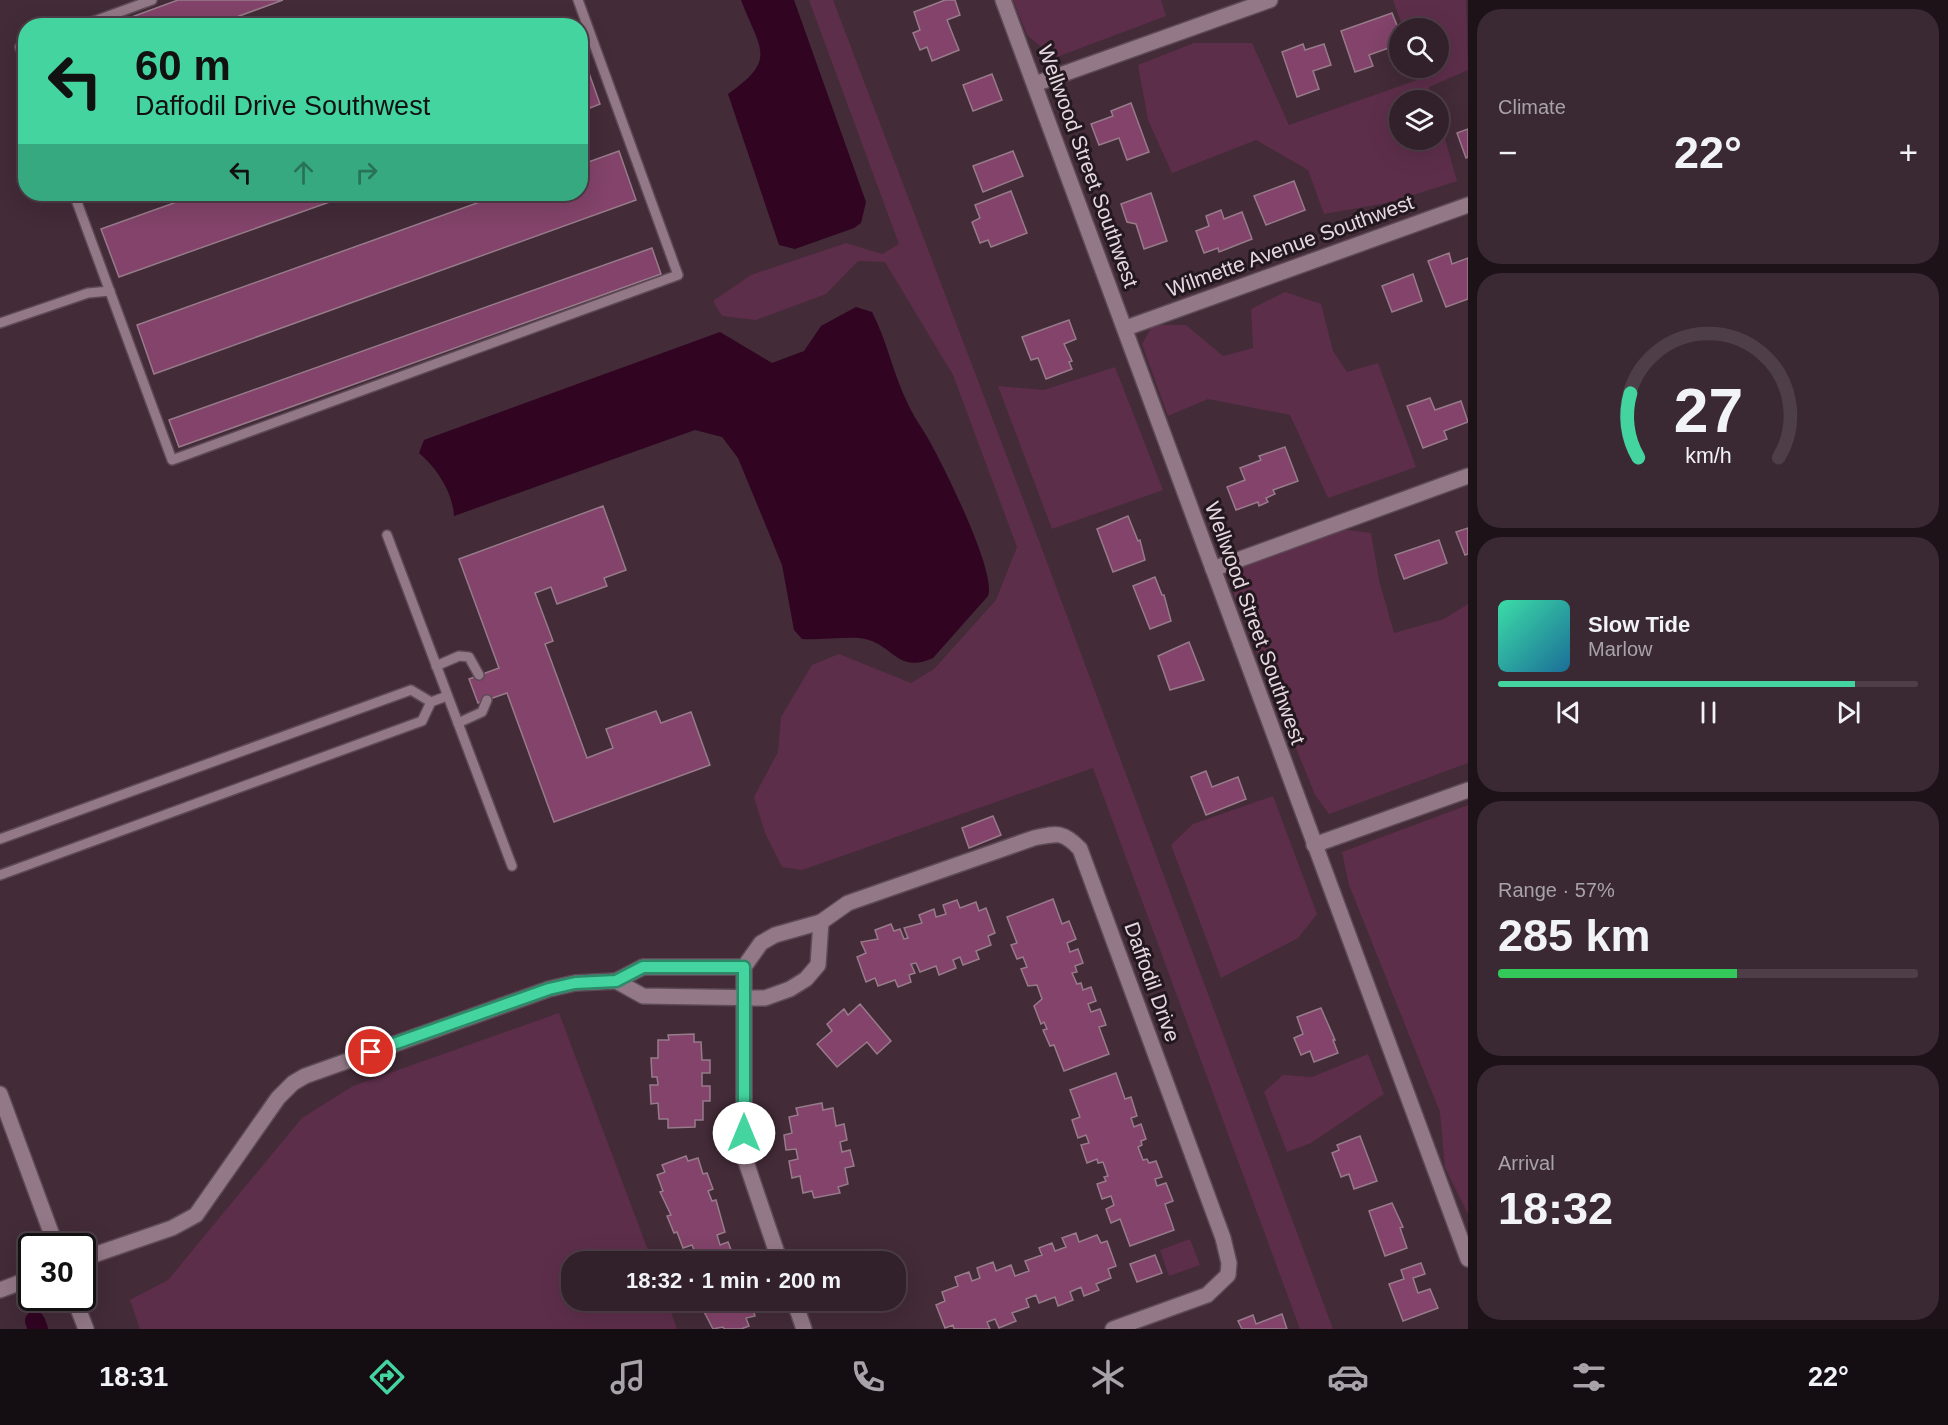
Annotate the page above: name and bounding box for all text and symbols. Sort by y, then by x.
map controls [1389,18,1449,150]
button: search [1389,18,1449,78]
street label: Wellwood Street Southwest [1034,41,1143,290]
icon: left [36,42,114,120]
text: 60 m [135,42,231,89]
button: layers [1389,90,1449,150]
text: Daffodil Drive Southwest [135,91,430,121]
text: Climate [1498,96,1566,118]
text: 22° [1674,127,1742,178]
text: − [1498,134,1517,171]
text: + [1899,134,1918,171]
icon: left [224,156,257,189]
icon: ahead [287,156,320,189]
icon: right [350,156,383,189]
street label: Wilmette Avenue Southwest [1163,190,1417,301]
text: 27 [1673,376,1743,445]
text: km/h [1685,444,1731,468]
street label: Wellwood Street Southwest [1201,498,1310,747]
text: Slow Tide [1588,612,1690,637]
text: Marlow [1588,638,1652,660]
icon: previous [1552,696,1585,729]
icon: pause [1692,696,1725,729]
icon: next [1832,696,1865,729]
text: Range · 57% [1498,879,1615,901]
text: 285 km [1498,910,1651,961]
street label: Daffodil Drive [1120,919,1185,1045]
pin [345,1026,396,1077]
icon: arrive [354,1035,387,1068]
position arrow [712,1101,776,1165]
text: Arrival [1498,1152,1555,1174]
text: 18:32 [1498,1183,1613,1234]
speed limit sign: 30 [18,1233,96,1311]
text: 18:32 · 1 min · 200 m [626,1268,841,1293]
icon: directions [366,1356,408,1398]
icon: music [607,1356,649,1398]
icon: phone [847,1356,889,1398]
icon: climate [1087,1356,1129,1398]
icon: car [1327,1356,1369,1398]
icon: filters [1568,1356,1610,1398]
text: 18:31 [99,1362,168,1392]
text: 22° [1808,1362,1849,1392]

